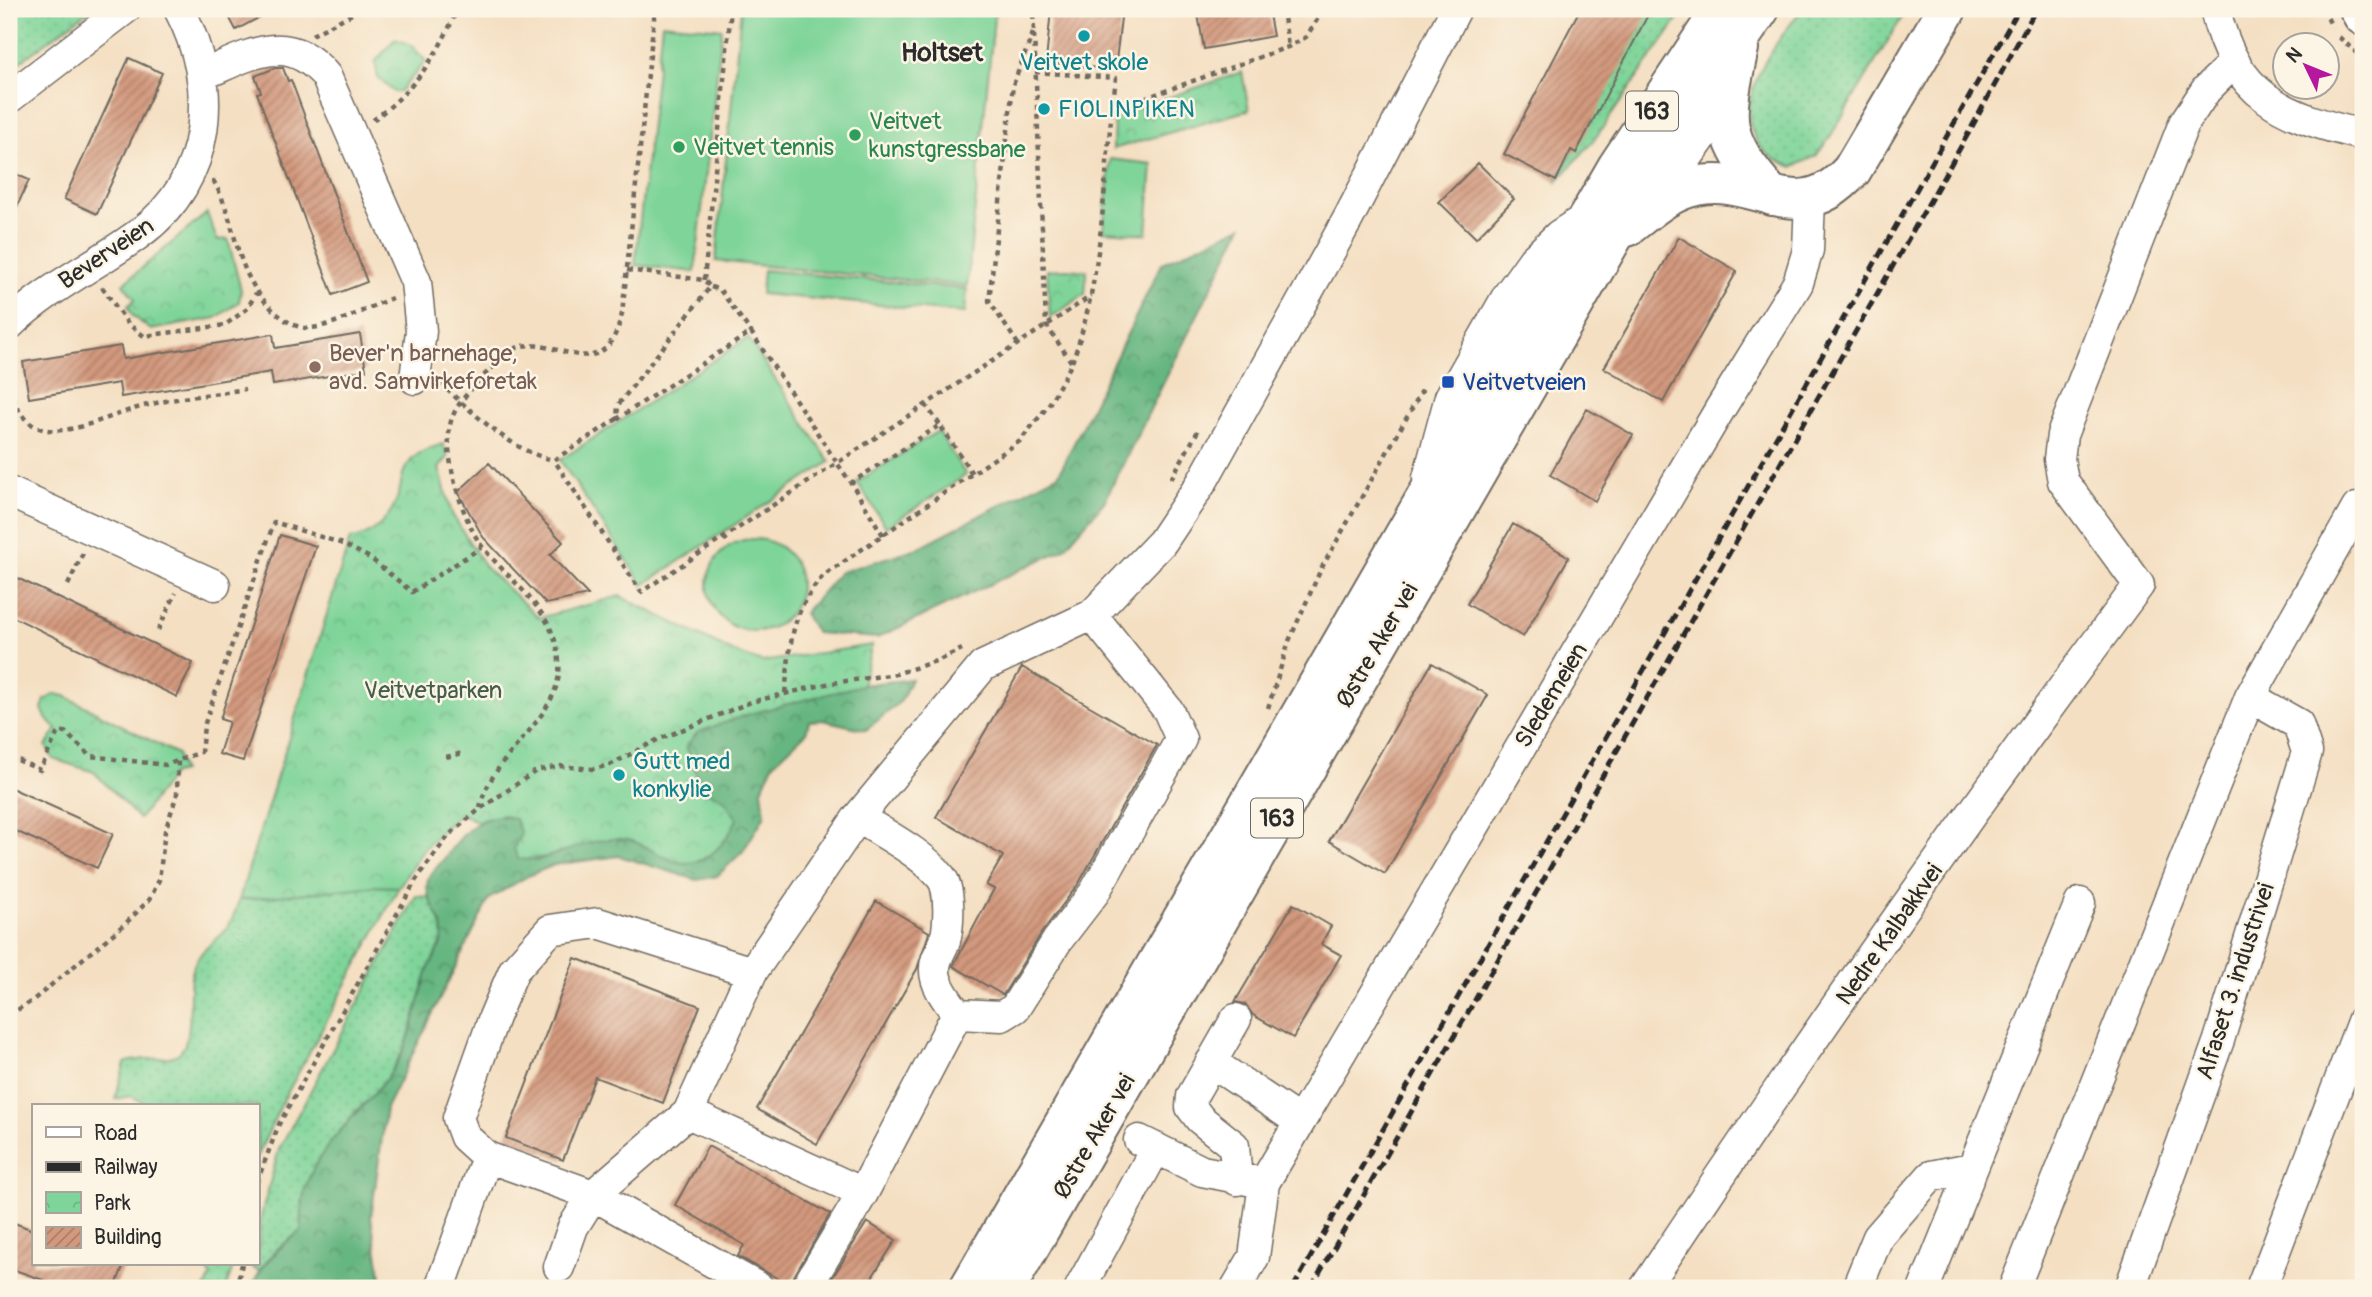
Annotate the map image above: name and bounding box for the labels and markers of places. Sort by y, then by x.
marker: Veitvet skole [1076,28,1092,44]
place label: Veitvet skole [1020,48,1149,77]
place label: FIOLINPIKEN [1058,95,1195,124]
marker: FIOLINPIKEN [1036,101,1052,117]
place label: Veitvet kunstgressbane [869,107,1026,164]
marker: Veitvet kunstgressbane [847,127,863,143]
place label: Veitvet tennis [693,133,834,162]
marker: Veitvet tennis [671,139,687,155]
place label: Bever'n barnehage, avd. Samvirkeforetak [329,339,537,396]
marker: Bever'n barnehage, avd. Samvirkeforetak [307,359,323,375]
place label: Veitvetveien [1462,368,1586,397]
marker: Veitvetveien [1440,374,1456,390]
place label: Gutt med konkylie [633,747,730,804]
marker: Gutt med konkylie [611,767,627,783]

